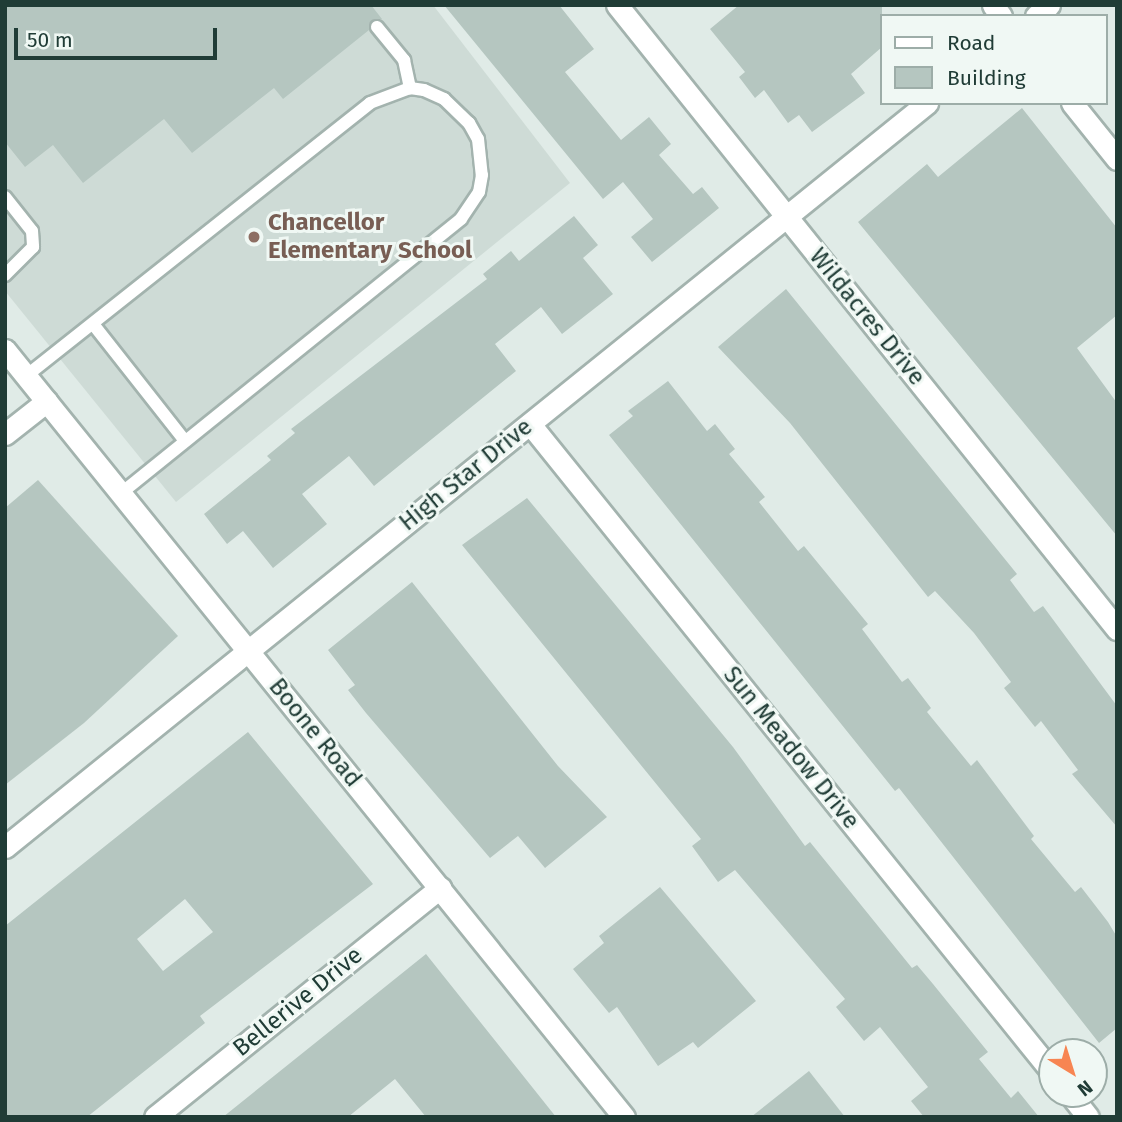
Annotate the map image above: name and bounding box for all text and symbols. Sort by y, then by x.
scale bar [18,14,220,58]
legend [880,14,1108,105]
text: 50 m [27,27,73,53]
text: Road [947,30,995,56]
text: Building [947,65,1026,91]
place label: Chancellor Elementary School [268,209,472,265]
marker: Chancellor Elementary School [246,229,262,245]
street label: Wildacres Drive [803,243,931,391]
street label: High Star Drive [394,413,538,537]
street label: Sun Meadow Drive [717,661,865,835]
street label: Boone Road [262,673,368,793]
street label: Bellerive Drive [227,941,369,1063]
north arrow [1038,1038,1108,1108]
text: N [1073,1075,1097,1101]

